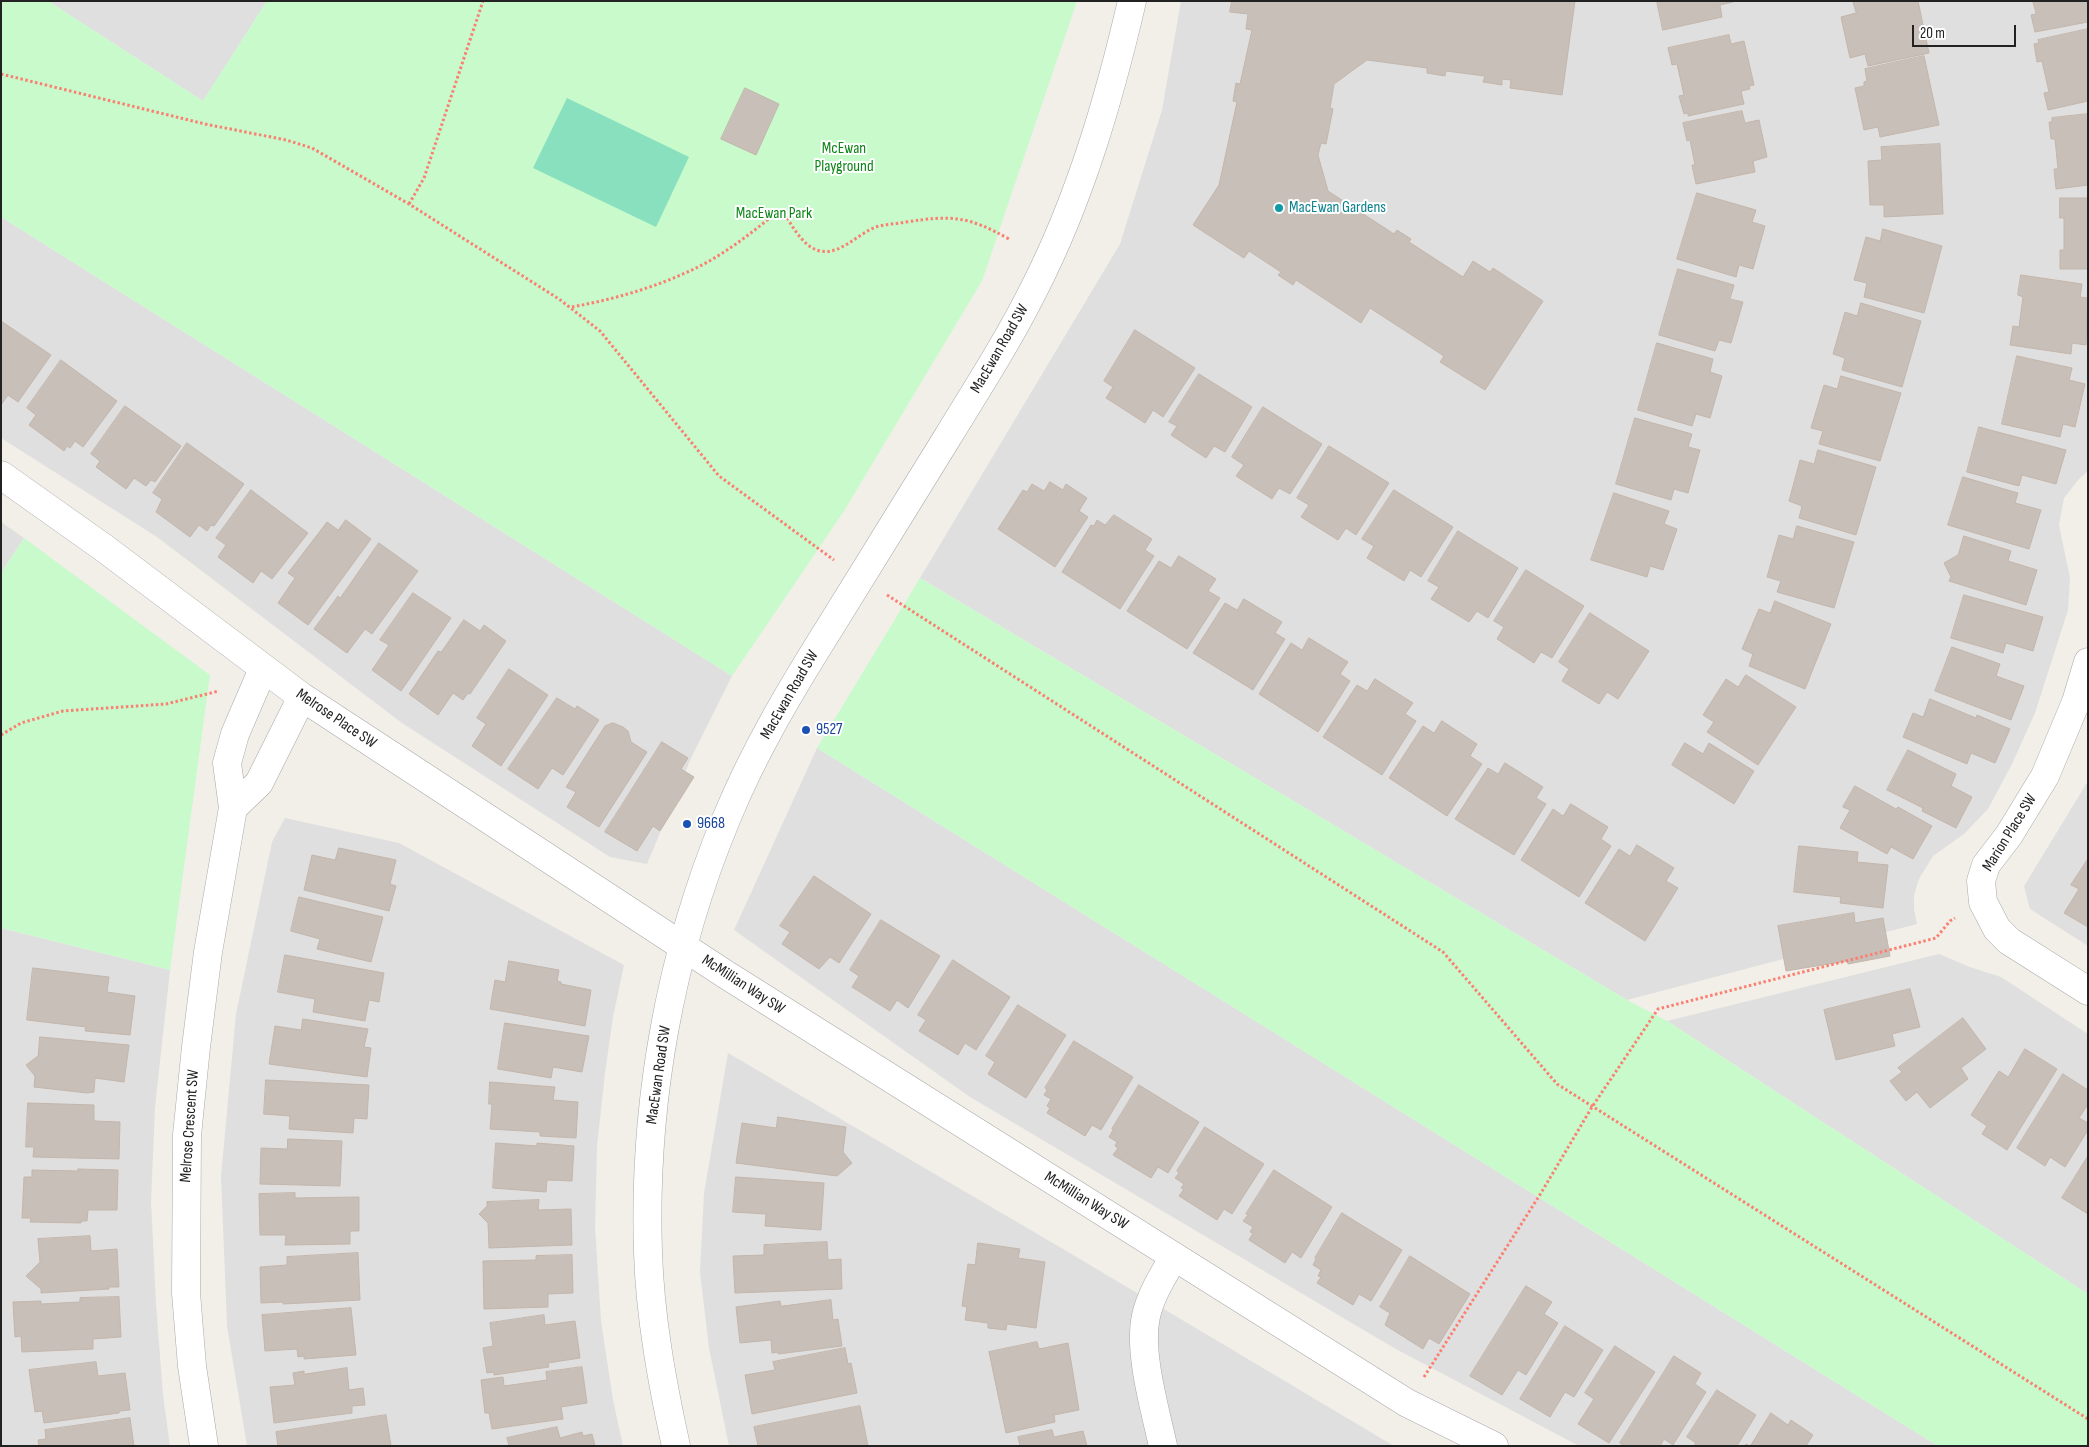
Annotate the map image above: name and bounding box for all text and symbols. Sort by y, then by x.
scale bar [1914,15,2018,47]
text: 20 m [1920,24,1945,43]
park label: McEwan Playground [814,139,874,177]
place label: MacEwan Gardens [1289,198,1386,218]
marker: MacEwan Gardens [1273,202,1285,214]
park label: MacEwan Park [736,204,812,224]
street label: MacEwan Road SW [967,301,1033,397]
street label: MacEwan Road SW [757,647,823,743]
street label: Melrose Place SW [292,685,380,753]
place label: 9527 [816,720,843,740]
marker: 9527 [800,724,812,736]
street label: Marion Place SW [1979,791,2041,875]
place label: 9668 [697,814,725,834]
marker: 9668 [681,818,693,830]
street label: McMillian Way SW [698,951,788,1019]
street label: MacEwan Road SW [643,1024,675,1126]
street label: Melrose Crescent SW [176,1069,204,1183]
street label: McMillian Way SW [1041,1168,1131,1234]

